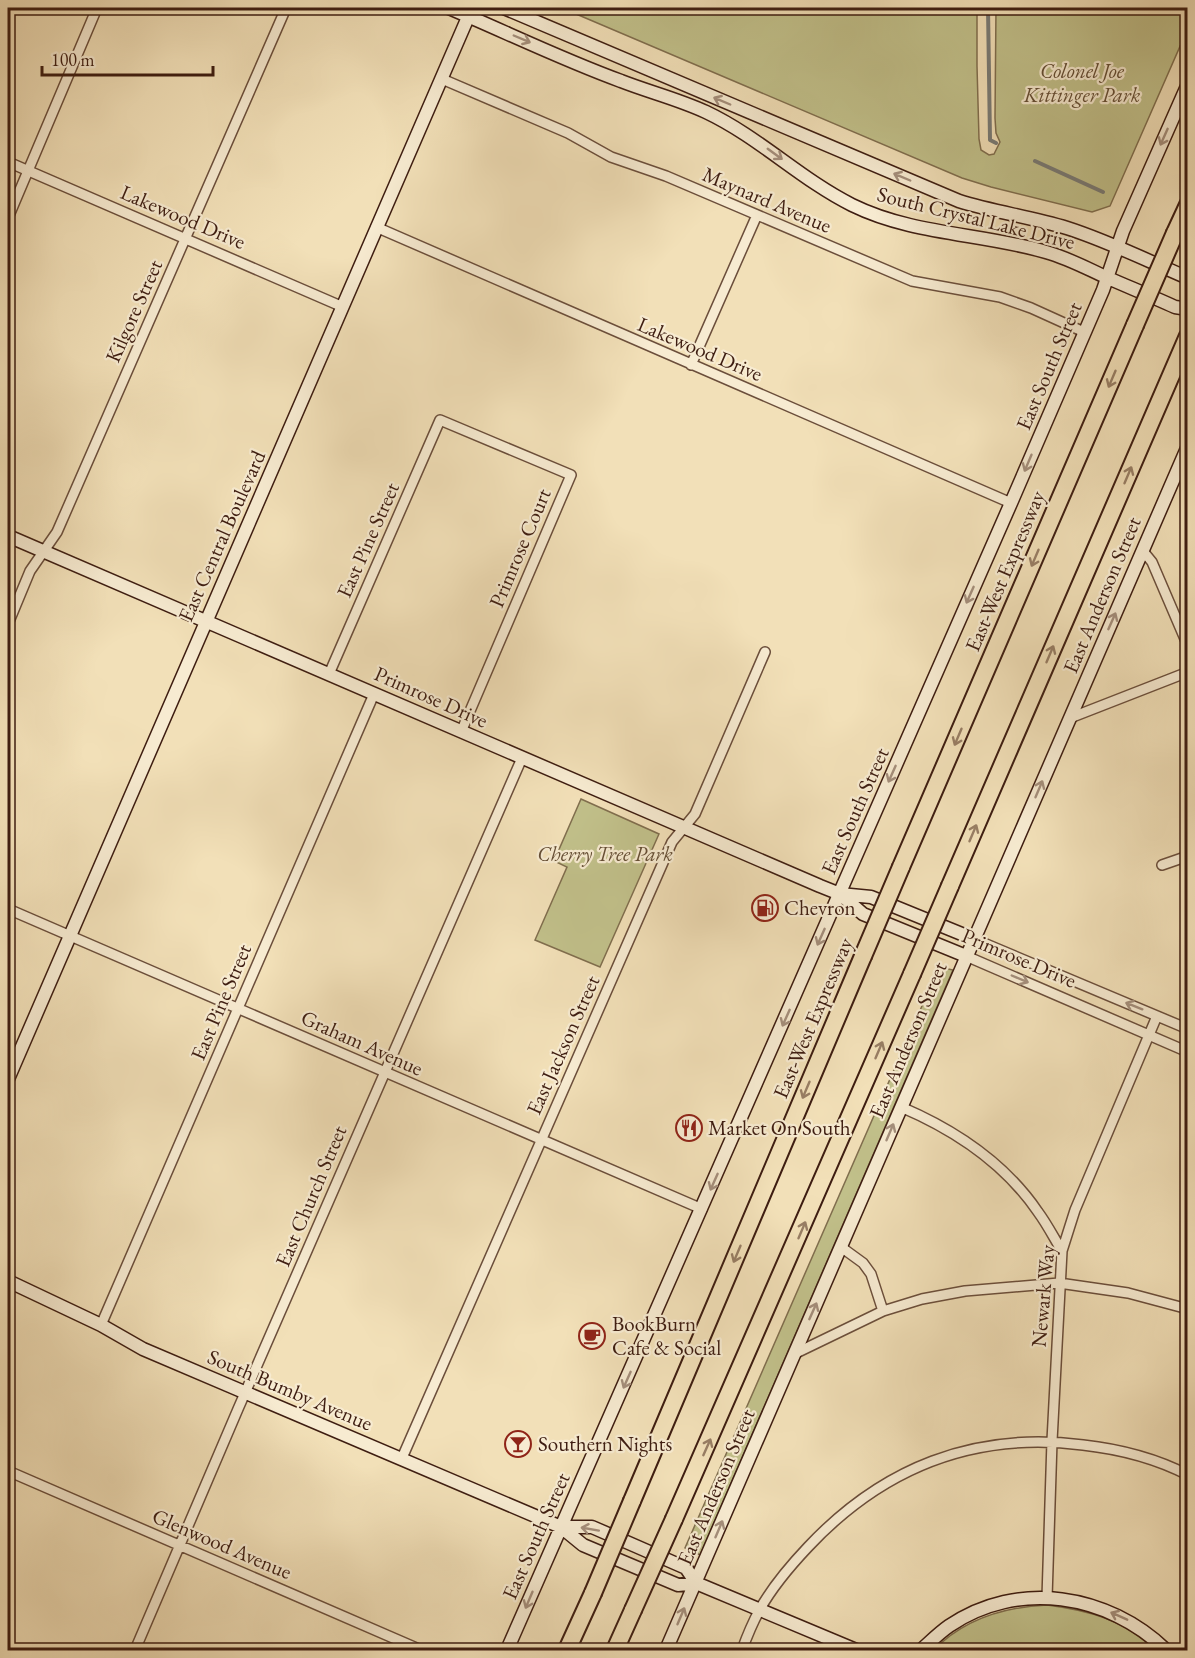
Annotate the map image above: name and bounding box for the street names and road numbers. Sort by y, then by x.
street label: Maynard Avenue [699,160,836,239]
street label: Lakewood Drive [117,178,250,255]
street label: South Crystal Lake Drive [875,180,1078,255]
street label: Kilgore Street [99,255,168,366]
street label: East South Street [1009,297,1088,434]
street label: Lakewood Drive [634,310,767,387]
street label: East Central Boulevard [172,446,272,626]
street label: East Pine Street [330,477,405,602]
street label: Primrose Court [482,484,557,611]
street label: East-West Expressway [958,486,1051,655]
street label: East Anderson Street [1056,512,1147,677]
street label: Primrose Drive [370,659,492,734]
street label: East South Street [815,743,895,879]
street label: Primrose Drive [958,921,1080,994]
street label: East-West Expressway [766,933,859,1102]
street label: East Pine Street [184,939,257,1064]
street label: East Anderson Street [862,957,953,1122]
street label: East Jackson Street [520,971,606,1119]
street label: Graham Avenue [297,1004,427,1081]
street label: East Church Street [269,1121,353,1270]
street label: Newark Way [1025,1243,1061,1348]
street label: South Bumby Avenue [204,1343,377,1436]
street label: East Anderson Street [670,1404,761,1569]
street label: East South Street [496,1468,576,1604]
street label: Glenwood Avenue [148,1502,296,1585]

